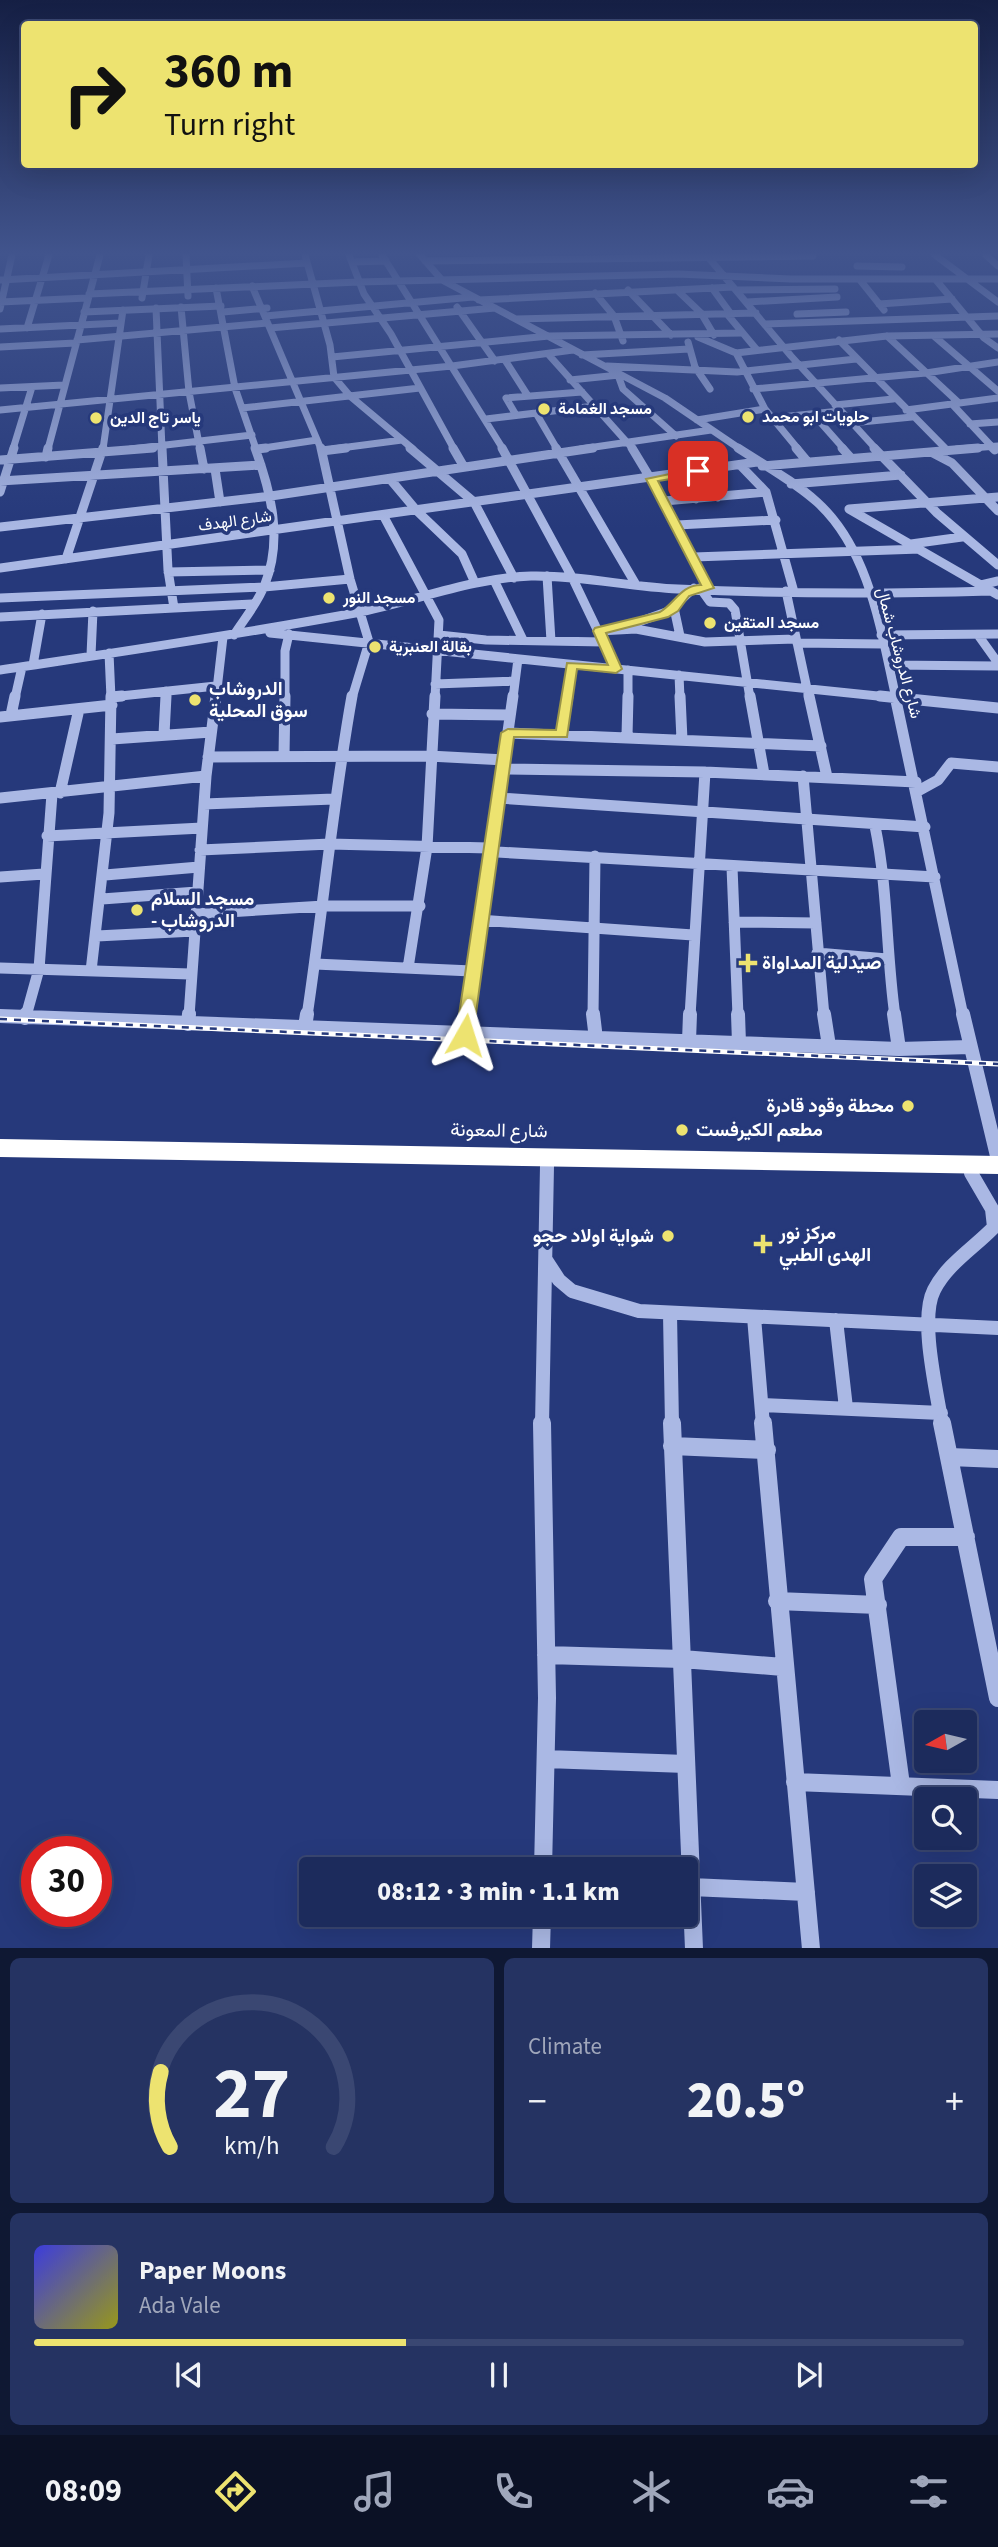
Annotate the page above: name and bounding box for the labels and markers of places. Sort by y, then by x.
place label: مسجد الغمامة [558,398,652,420]
marker: مسجد الغمامة [536,401,552,417]
place label: حلويات ابو محمد [762,406,869,428]
place label: ياسر تاج الدين [110,407,201,429]
marker: حلويات ابو محمد [740,409,756,425]
marker: ياسر تاج الدين [88,410,104,426]
pin [668,441,728,501]
place label: مسجد النور [342,587,416,609]
marker: مسجد النور [321,590,337,606]
place label: مسجد المتقين [724,612,820,634]
marker: مسجد المتقين [702,615,718,631]
place label: بقالة العنبرية [389,636,472,658]
marker: بقالة العنبرية [367,639,383,655]
place label: الدروشاب سوق المحلية [209,676,308,725]
marker: الدروشاب سوق المحلية [187,692,203,708]
place label: مسجد السلام - الدروشاب [151,886,254,935]
marker: مسجد السلام - الدروشاب [129,902,145,918]
place label: صيدلية المداواة [762,950,882,977]
marker: صيدلية المداواة [740,955,756,971]
place label: محطة وقود قادرة [766,1093,894,1120]
marker: محطة وقود قادرة [900,1098,916,1114]
place label: مطعم الكيرفست [696,1117,823,1144]
marker: مطعم الكيرفست [674,1122,690,1138]
place label: مركز نور الهدى الطبي [778,1220,871,1271]
place label: شواية اولاد حجو [533,1223,654,1250]
marker: شواية اولاد حجو [660,1228,676,1244]
marker: مركز نور الهدى الطبي [753,1234,773,1254]

